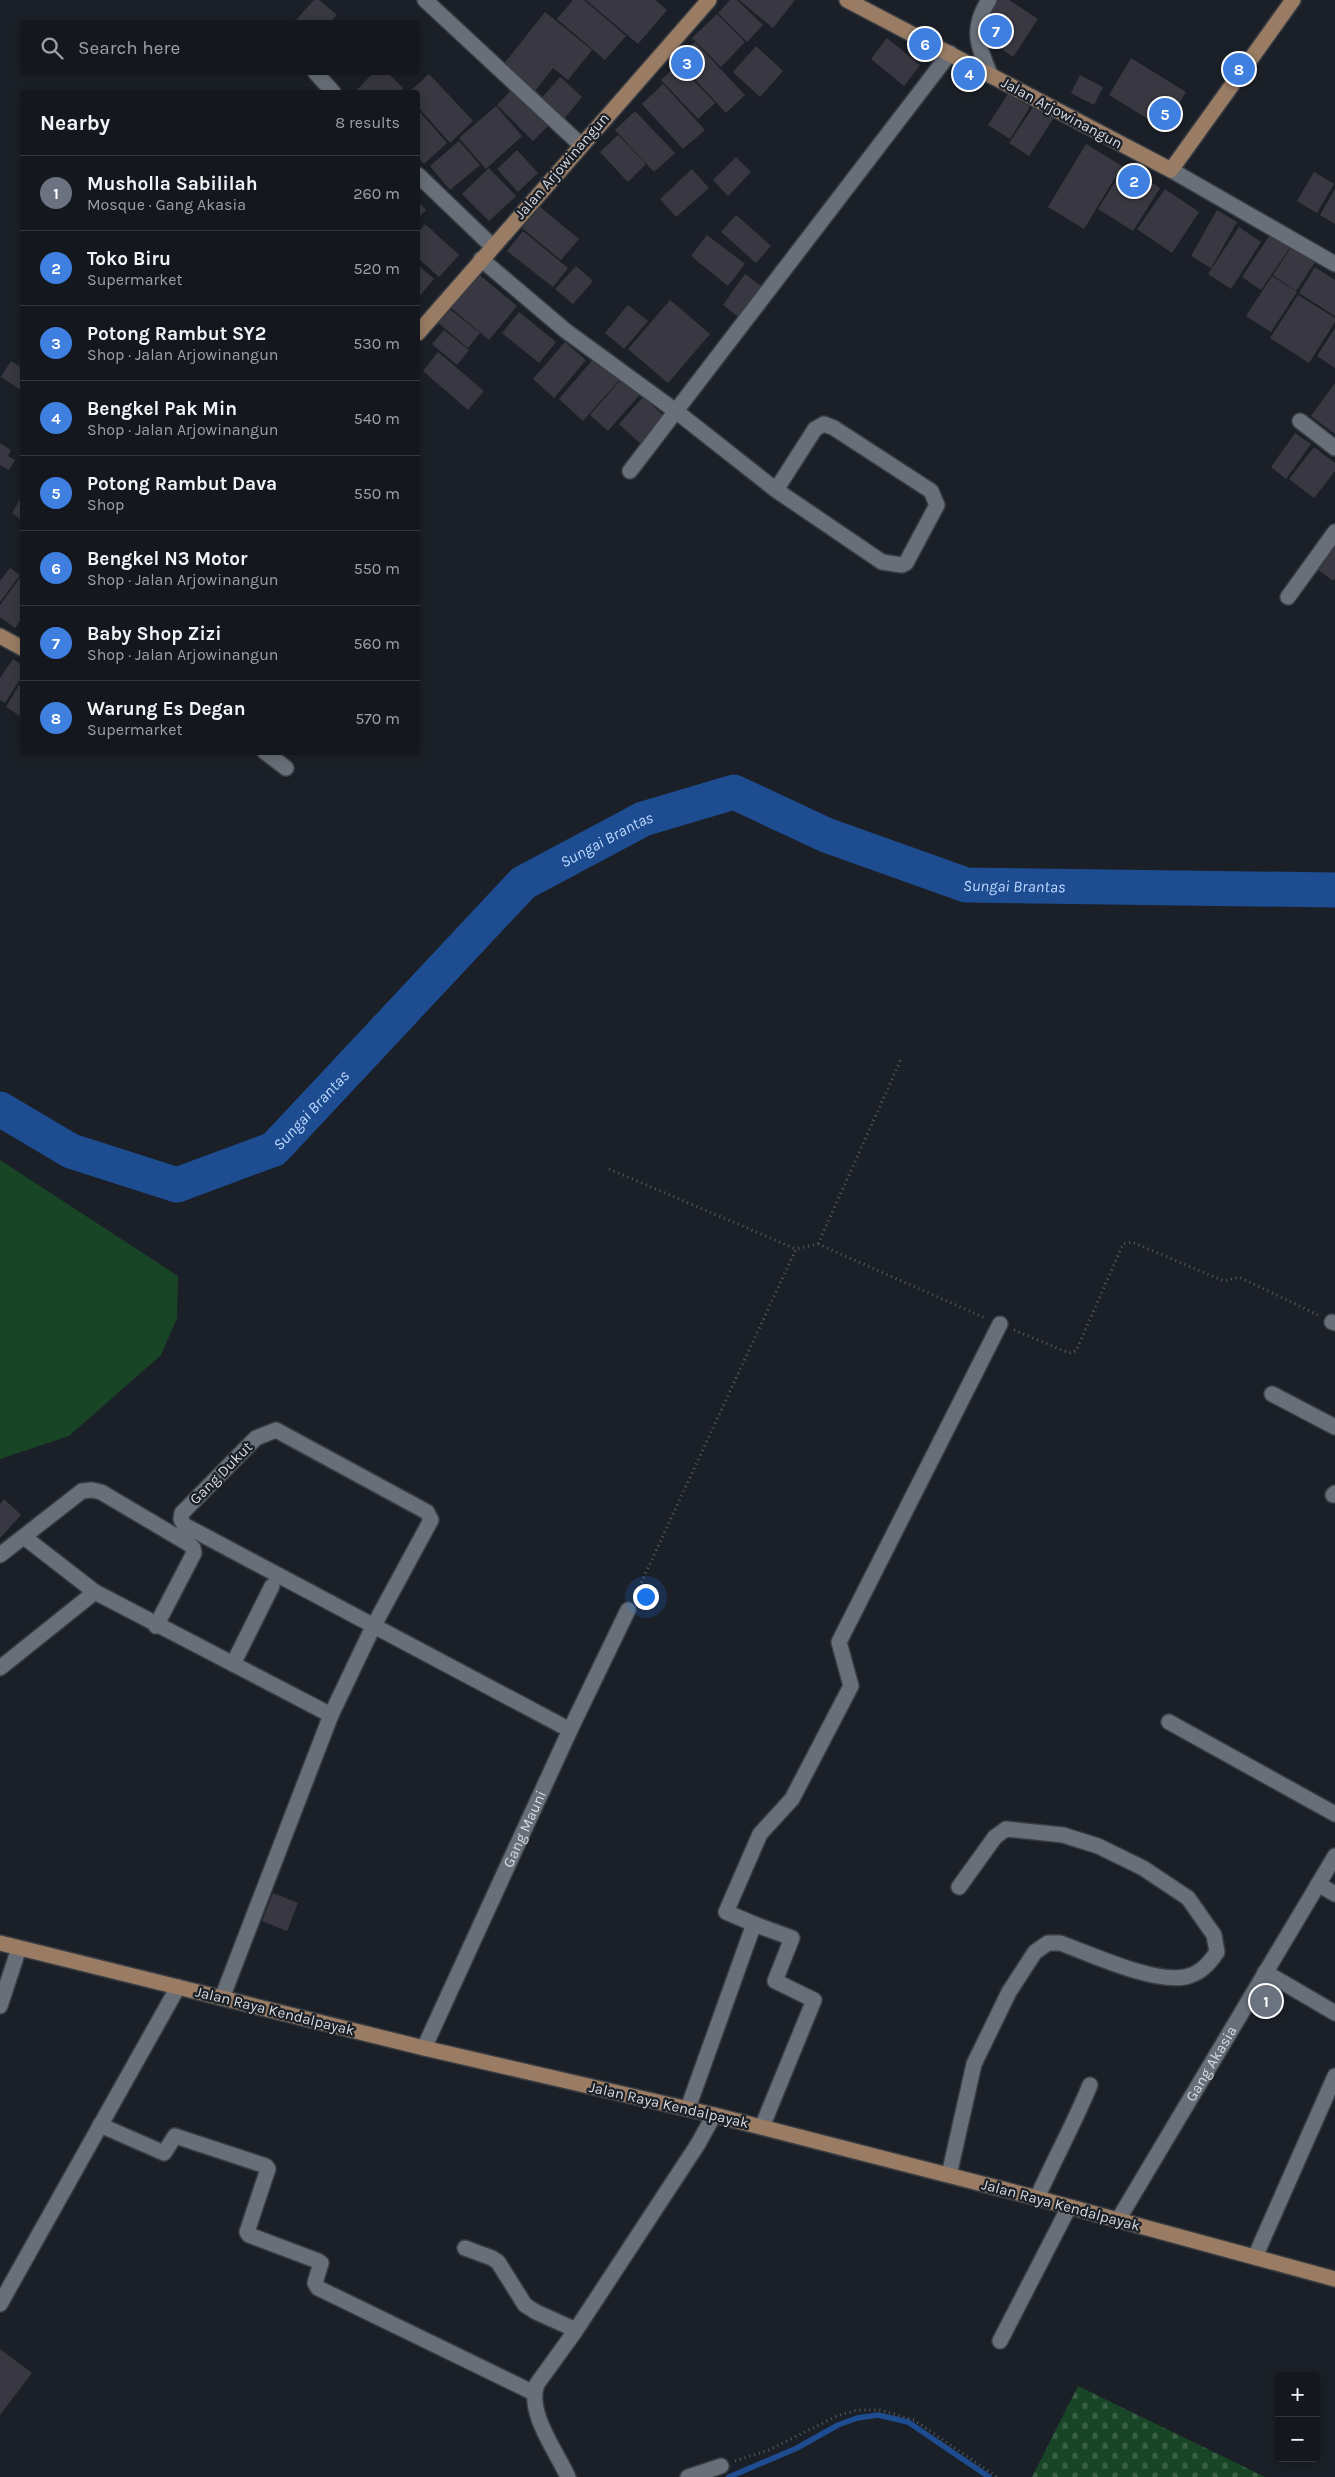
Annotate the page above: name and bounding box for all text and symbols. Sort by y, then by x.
pin: 7 [980,12,1012,50]
search box [20,20,420,75]
pin: 6 [909,25,941,63]
icon: search [38,34,66,62]
text: Search here [78,37,180,59]
pin: 3 [671,44,703,82]
pin: 8 [1223,50,1255,88]
pin: 4 [953,55,985,93]
street label: Jalan Arjowinangun [998,73,1126,153]
pin: 5 [1149,95,1181,133]
street label: Jalan Arjowinangun [511,109,613,223]
text: Nearby [40,111,110,135]
text: 8 results [335,113,400,132]
pin: 2 [1118,162,1150,200]
text: Musholla Sabililah [87,173,258,195]
text: 1 [53,184,59,203]
text: 260 m [353,184,400,203]
text: Mosque · Gang Akasia [87,195,246,214]
text: Toko Biru [87,248,171,270]
text: 2 [51,259,61,278]
text: 520 m [353,259,400,278]
text: Supermarket [87,270,183,289]
text: Potong Rambut SY2 [87,323,266,345]
text: 3 [51,334,61,353]
text: 530 m [353,334,400,353]
text: Shop · Jalan Arjowinangun [87,345,278,364]
text: Bengkel Pak Min [87,398,237,420]
text: 4 [51,409,61,428]
text: 540 m [354,409,400,428]
text: Shop · Jalan Arjowinangun [87,420,278,439]
text: Potong Rambut Dava [87,473,277,495]
text: 5 [51,484,61,503]
text: 550 m [354,484,400,503]
text: Shop [87,495,124,514]
text: Bengkel N3 Motor [87,548,248,570]
text: 6 [51,559,61,578]
text: 550 m [354,559,400,578]
text: Shop · Jalan Arjowinangun [87,570,278,589]
text: Baby Shop Zizi [87,623,221,645]
text: 7 [52,634,60,653]
text: 560 m [354,634,400,653]
text: Shop · Jalan Arjowinangun [87,645,278,664]
text: Warung Es Degan [87,698,246,720]
text: 8 [51,709,61,728]
text: 570 m [355,709,400,728]
text: Supermarket [87,720,183,739]
water label: Sungai Brantas [557,808,655,872]
water label: Sungai Brantas [963,876,1066,896]
water label: Sungai Brantas [269,1066,353,1154]
street label: Gang Dukut [186,1438,256,1508]
your location [633,1584,659,1610]
street label: Gang Mauni [499,1788,550,1870]
street label: Jalan Raya Kendalpayak [193,1982,357,2040]
pin: 1 [1250,1982,1282,2020]
street label: Gang Akasia [1182,2023,1241,2105]
street label: Jalan Raya Kendalpayak [587,2078,751,2132]
street label: Jalan Raya Kendalpayak [980,2175,1142,2235]
map controls [1275,2372,1320,2462]
button: + [1275,2372,1320,2417]
button: − [1275,2417,1320,2462]

